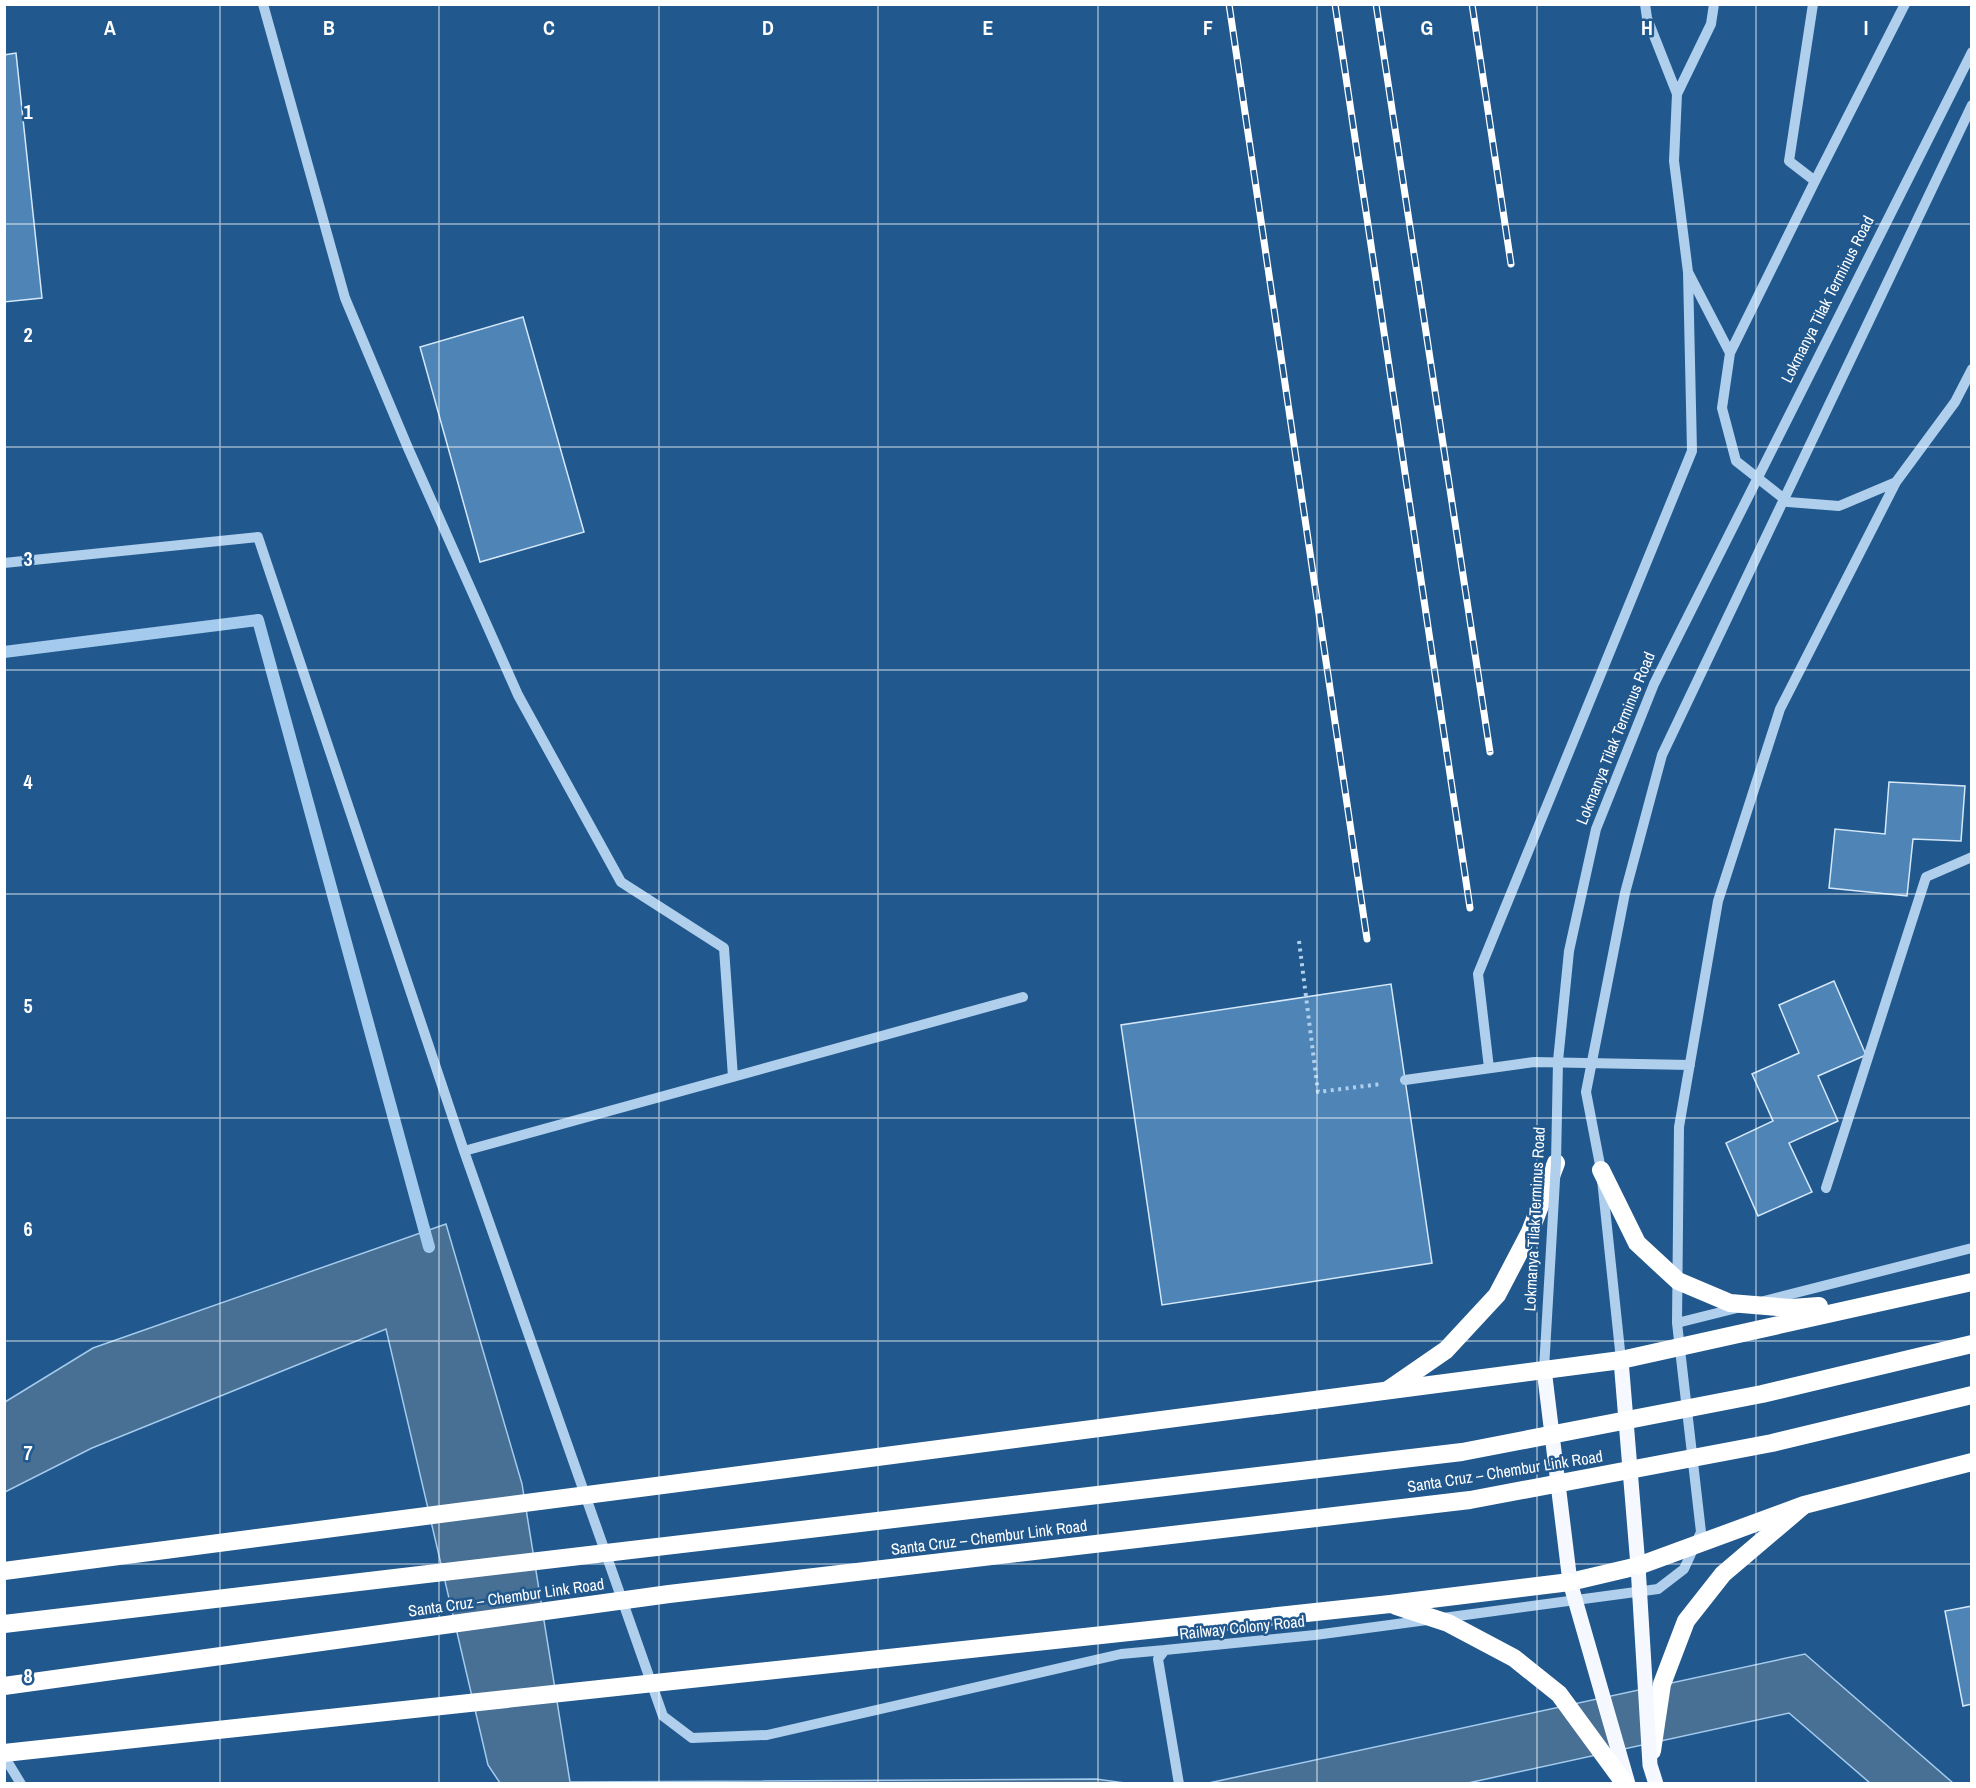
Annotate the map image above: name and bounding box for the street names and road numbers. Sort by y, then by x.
street label: Lokmanya Tilak Terminus Road [1775,212,1879,386]
street label: Lokmanya Tilak Terminus Road [1570,648,1660,828]
street label: Lokmanya Tilak Terminus Road [1518,1126,1550,1312]
street label: Santa Cruz – Chembur Link Road [1406,1445,1604,1497]
street label: Santa Cruz – Chembur Link Road [890,1514,1088,1560]
street label: Santa Cruz – Chembur Link Road [407,1572,605,1622]
street label: Railway Colony Road [1178,1609,1306,1645]

